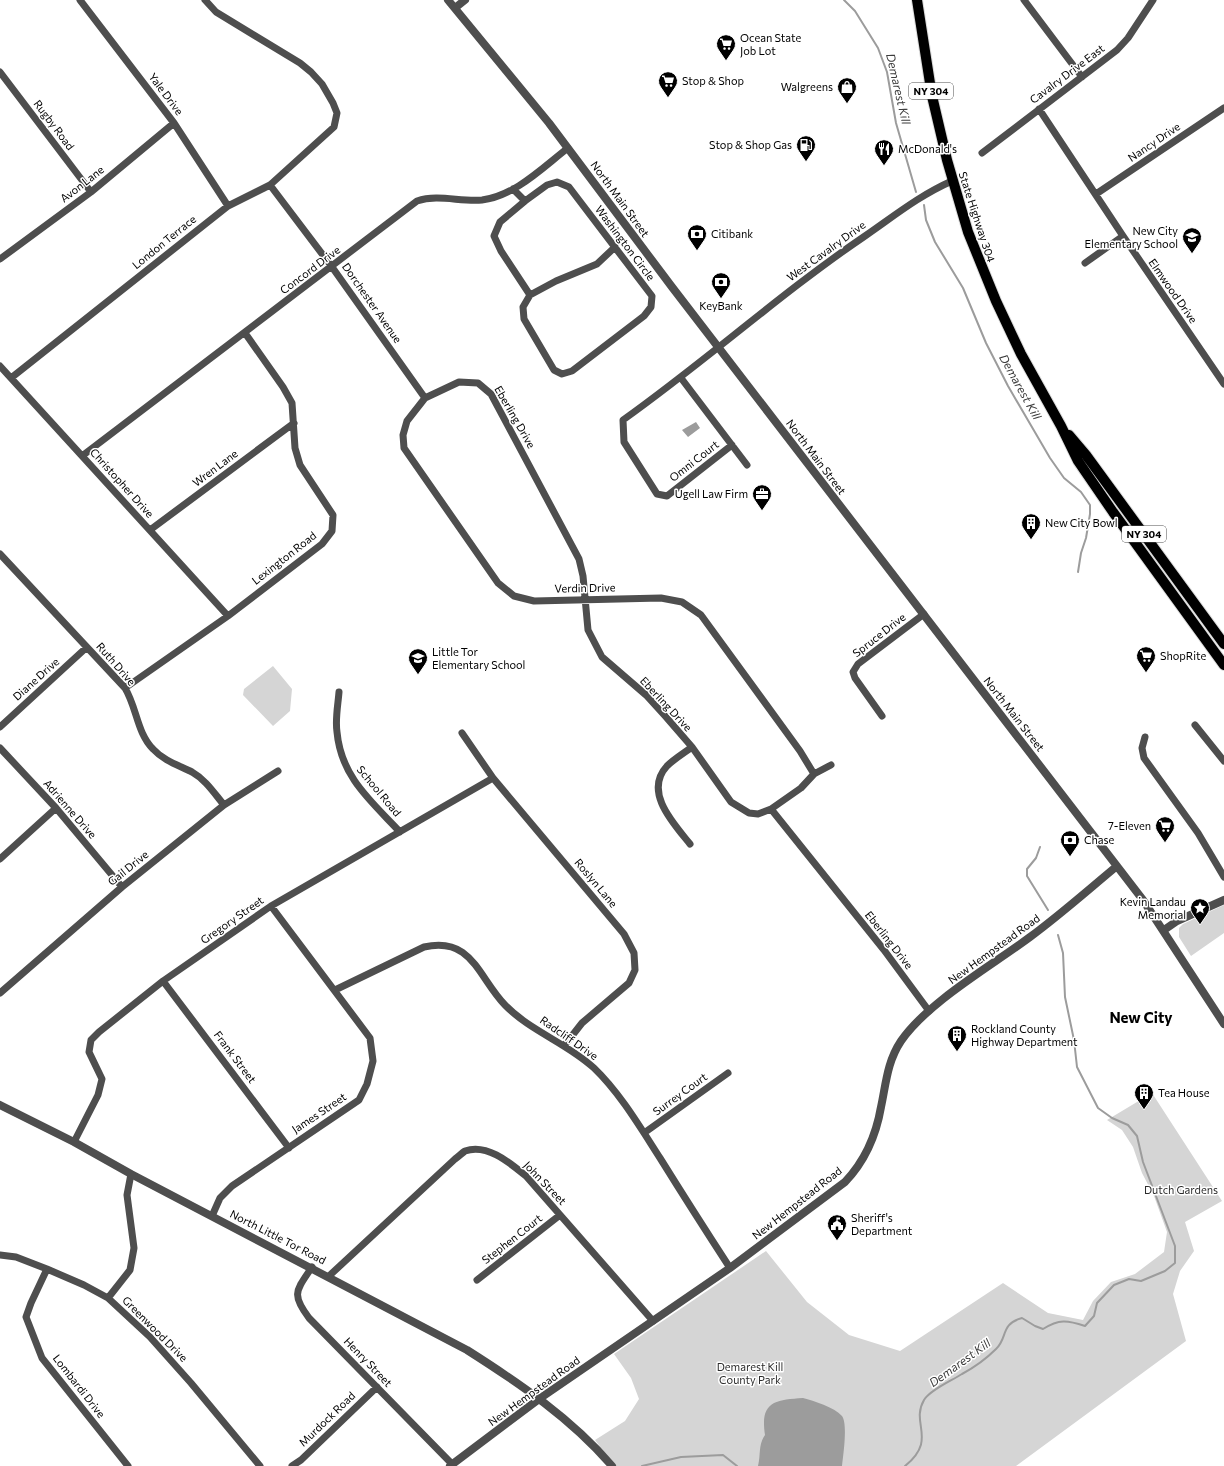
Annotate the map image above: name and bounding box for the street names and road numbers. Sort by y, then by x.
street label: Cavalry Drive East [1027,41,1107,106]
street label: Yale Drive [146,70,186,117]
road number: NY 304 [909,83,953,99]
street label: Rugby Road [31,97,77,152]
street label: Nancy Drive [1125,119,1182,164]
street label: North Main Street [588,158,653,240]
street label: Avon Lane [57,162,106,205]
street label: State Highway 304 [957,170,998,264]
street label: Washington Circle [593,203,658,283]
street label: London Terrace [129,212,198,271]
street label: West Cavalry Drive [784,218,868,283]
street label: Concord Drive [277,243,342,296]
street label: Elmwood Drive [1146,256,1201,326]
street label: Dorchester Avenue [340,260,405,345]
street label: Eberling Drive [492,383,539,450]
street label: North Main Street [784,417,849,497]
street label: Omni Court [666,437,721,484]
street label: Christopher Drive [88,445,157,520]
street label: Wren Lane [190,446,240,489]
road number: NY 304 [1122,526,1166,542]
street label: Lexington Road [249,528,318,587]
street label: Verdin Drive [554,580,616,595]
street label: Spruce Drive [850,610,908,659]
street label: Ruth Drive [94,639,139,688]
street label: Diane Drive [10,654,62,703]
street label: Eberling Drive [638,674,695,734]
street label: North Main Street [981,674,1048,754]
street label: School Road [354,763,404,819]
street label: Adrienne Drive [41,777,100,841]
street label: Gail Drive [105,847,151,888]
street label: Roslyn Lane [572,856,621,910]
street label: Gregory Street [198,893,266,946]
street label: Eberling Drive [863,908,916,971]
street label: New Hempstead Road [945,911,1042,986]
street label: Radcliff Drive [538,1013,601,1062]
street label: Frank Street [212,1028,259,1086]
street label: Surrey Court [650,1069,710,1118]
street label: James Street [289,1089,349,1136]
street label: John Street [521,1158,570,1208]
street label: New Hempstead Road [749,1164,844,1242]
street label: North Little Tor Road [228,1207,328,1266]
street label: Stephen Court [479,1211,545,1266]
street label: Greenwood Drive [120,1293,191,1364]
street label: Henry Street [342,1334,395,1389]
street label: Lombardi Drive [51,1351,108,1420]
street label: New Hempstead Road [485,1353,582,1428]
street label: Murdock Road [296,1389,357,1449]

